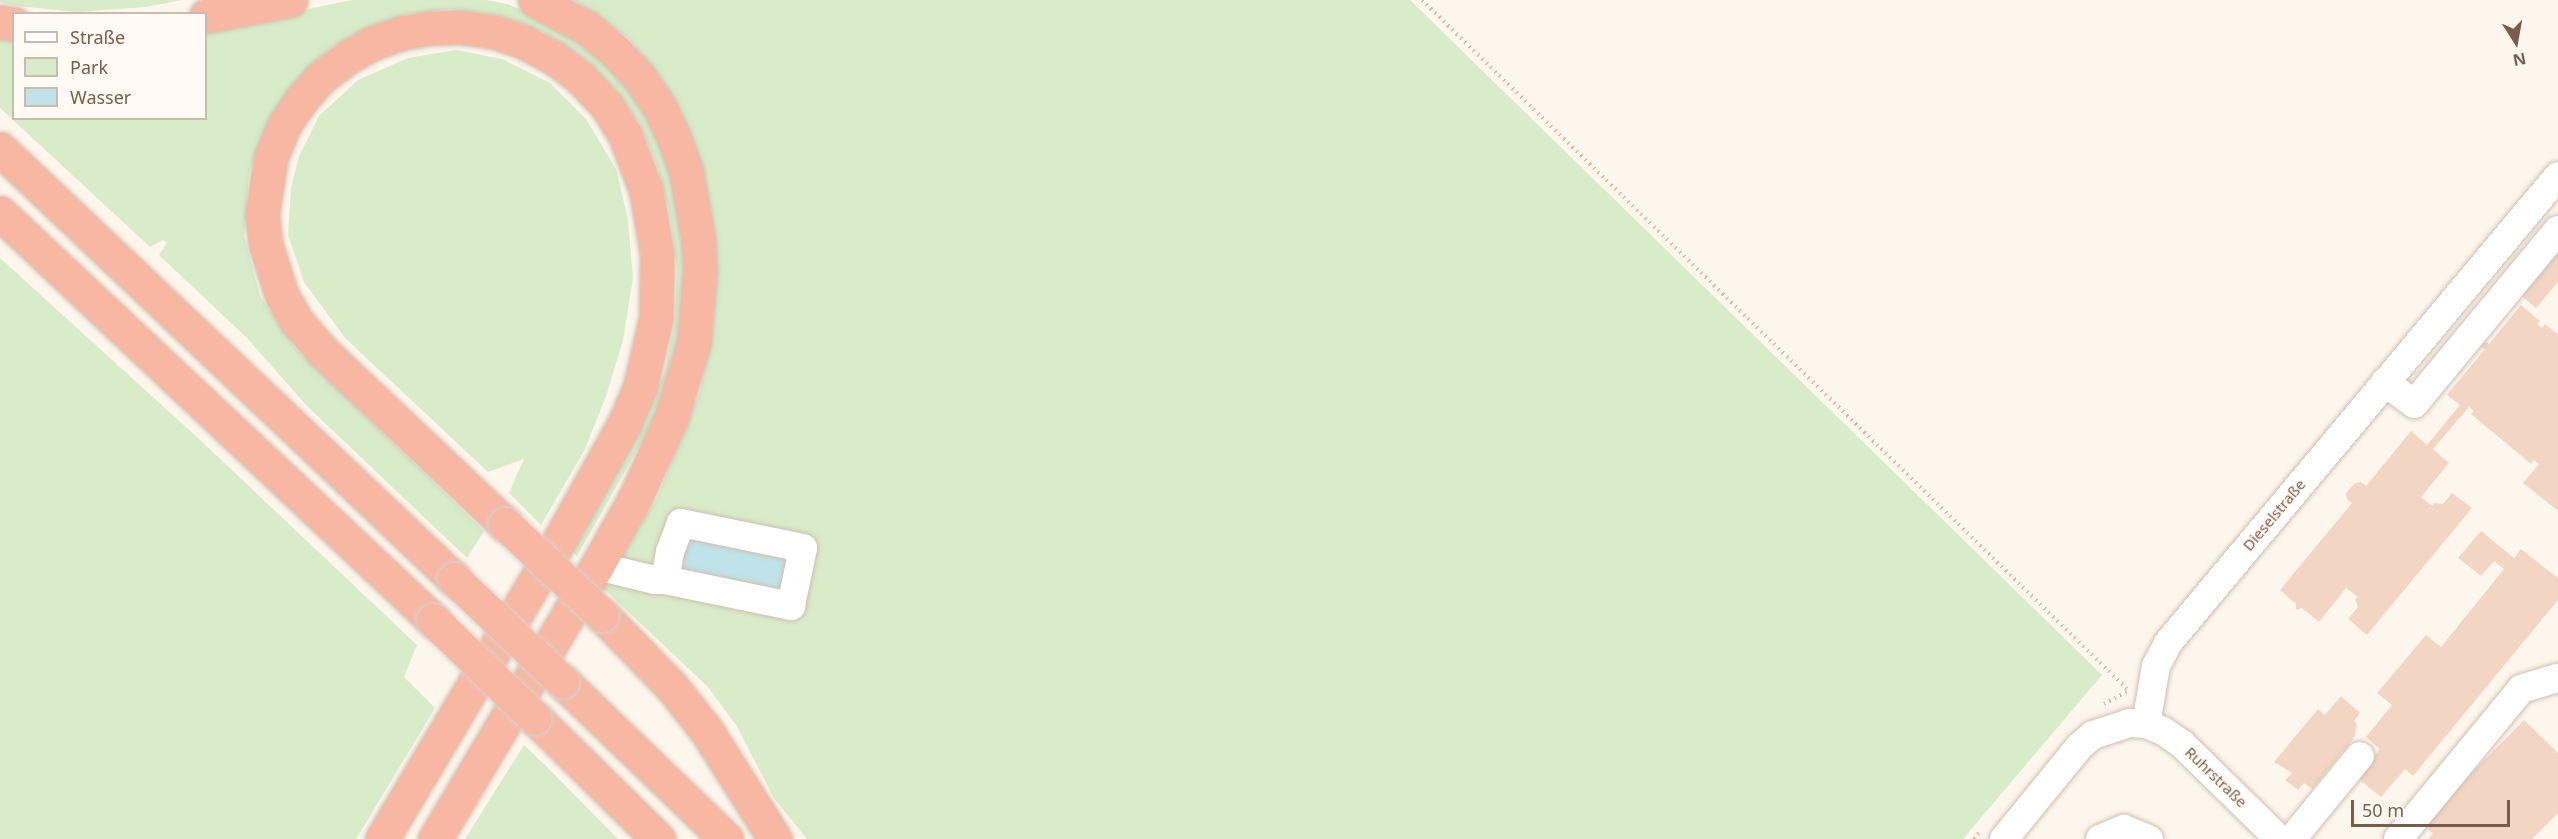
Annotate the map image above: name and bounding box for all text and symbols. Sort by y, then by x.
legend [12,12,207,120]
north arrow [2486,12,2546,72]
text: Straße [70,25,125,49]
text: N [2511,48,2528,72]
text: Park [70,55,108,79]
text: Wasser [70,85,131,109]
street label: Dieselstraße [2239,476,2309,554]
street label: Ruhrstraße [2181,743,2251,811]
scale bar [2354,788,2513,826]
text: 50 m [2362,798,2404,822]

